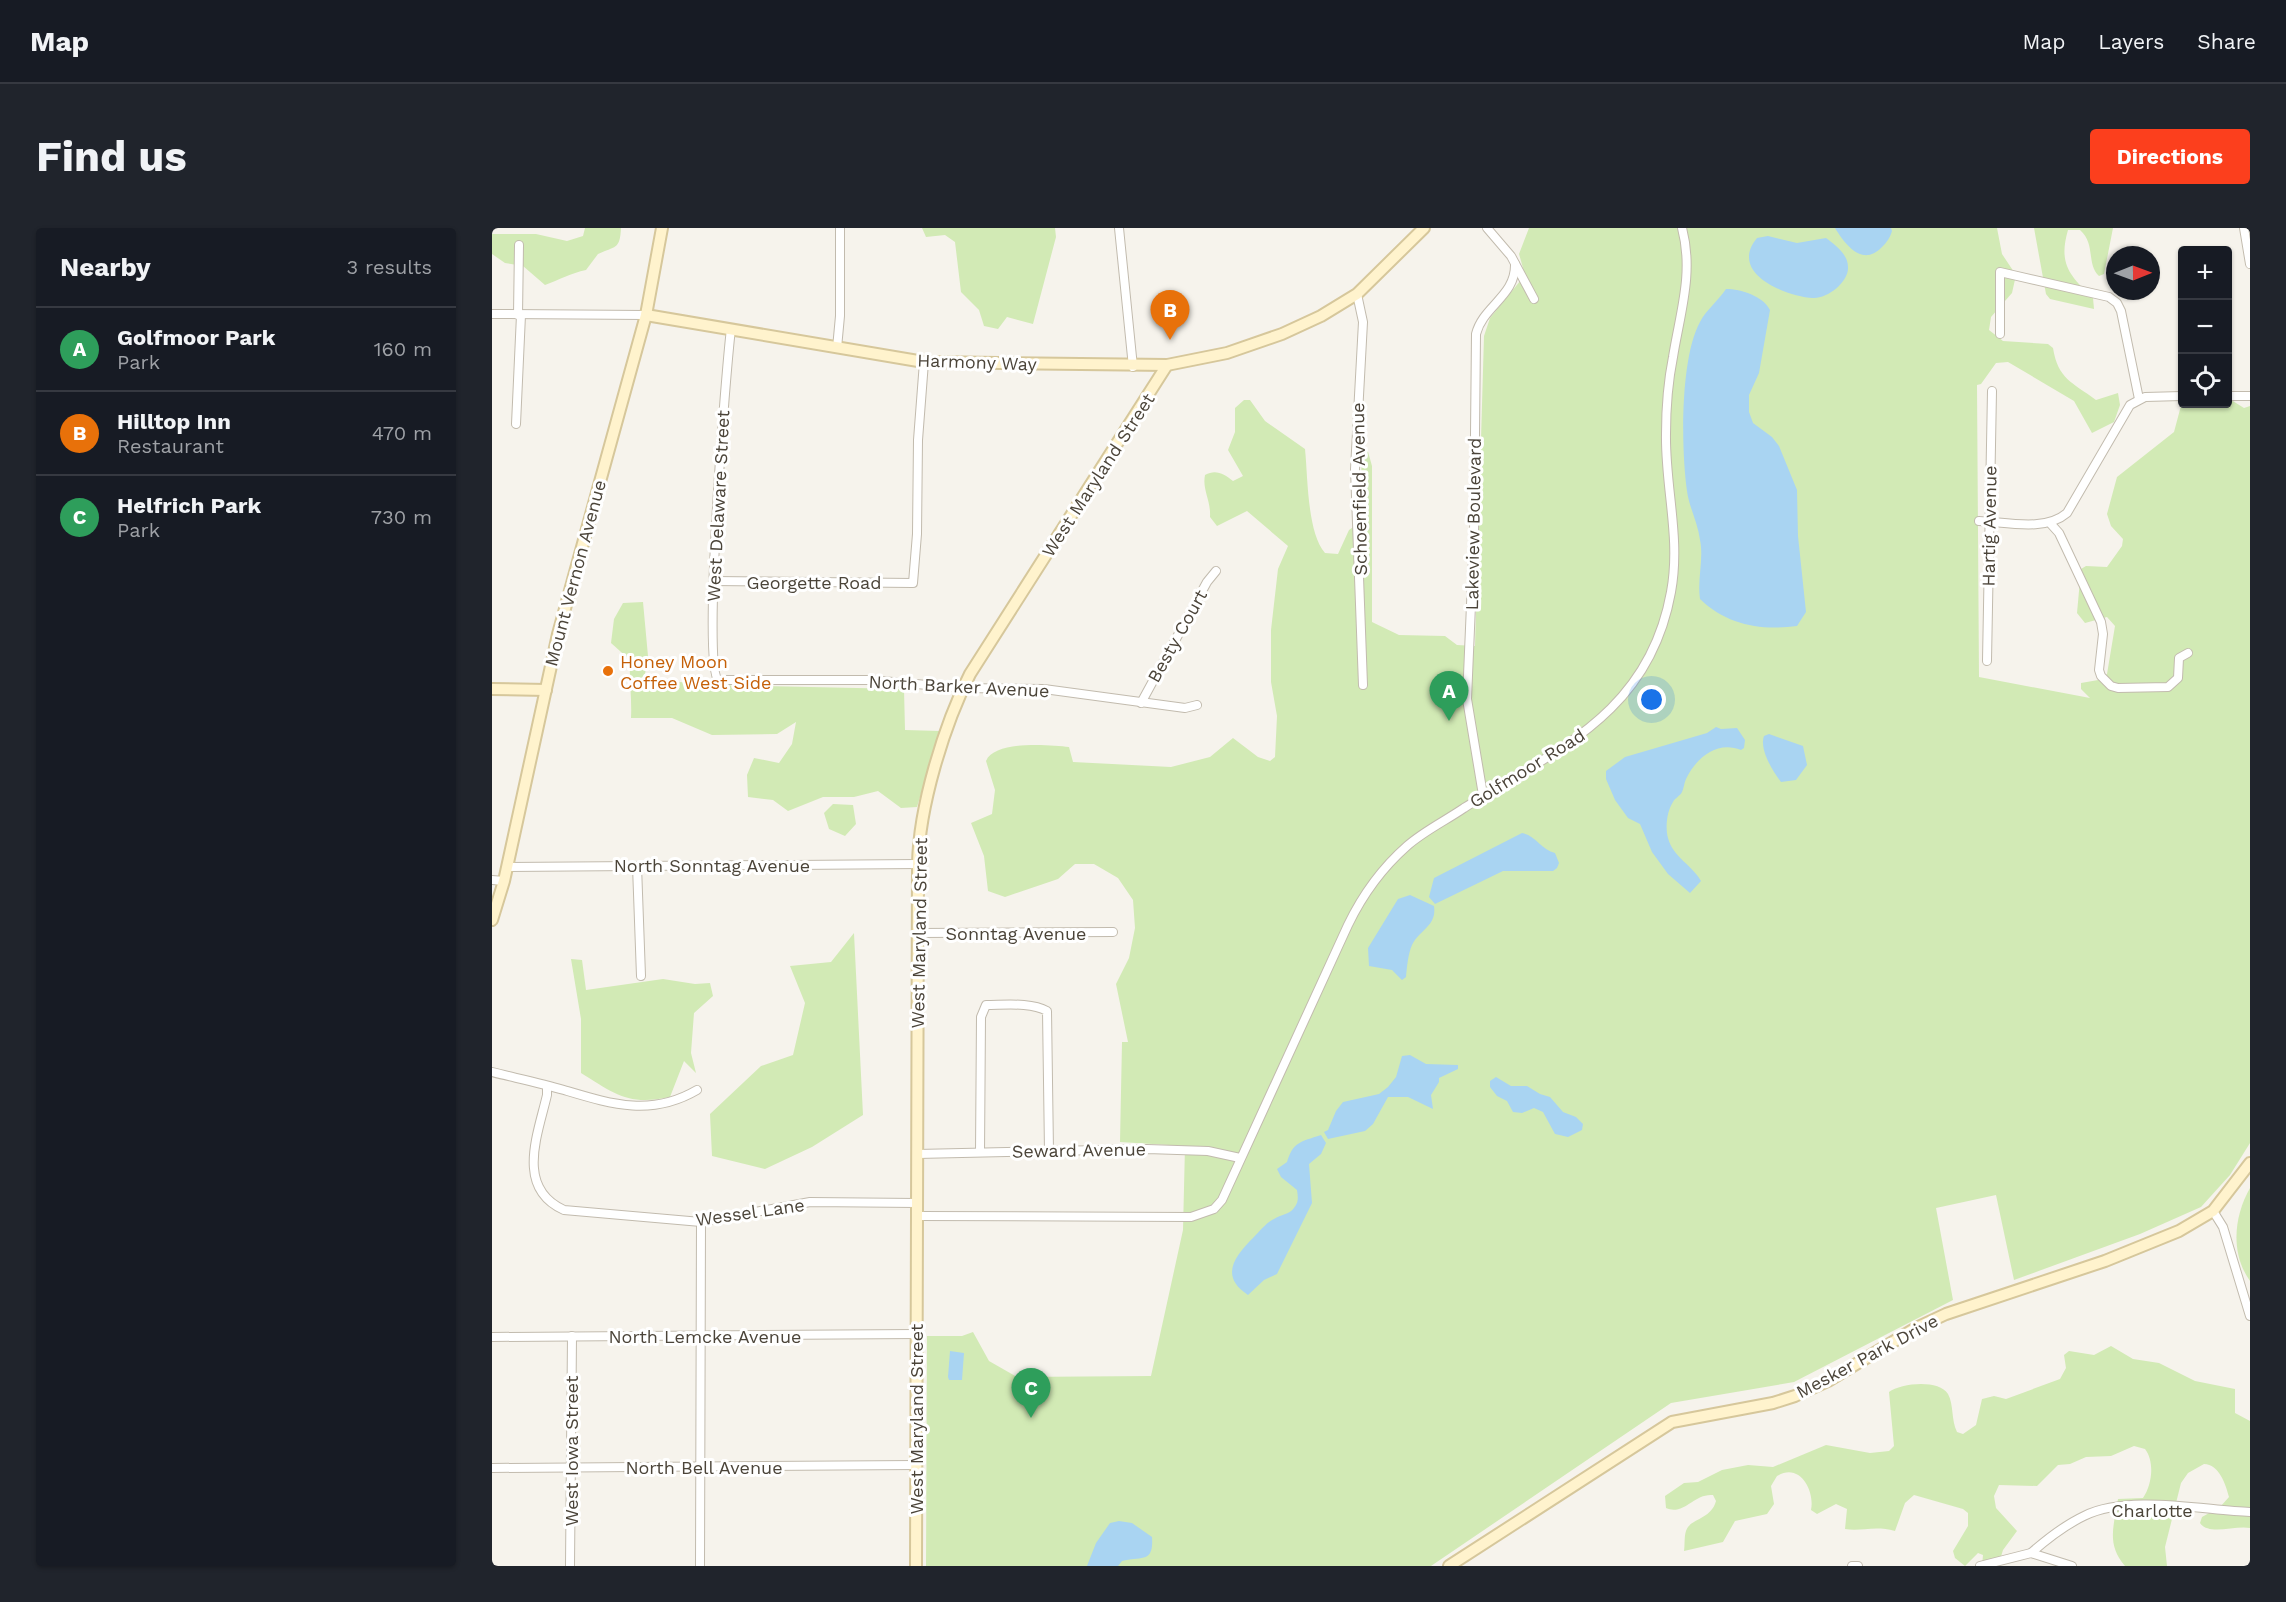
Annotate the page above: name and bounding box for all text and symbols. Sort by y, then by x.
text: Map [30,25,89,58]
text: Map [2022,29,2065,54]
text: Layers [2098,29,2164,54]
text: Share [2197,29,2256,54]
button: Directions [2090,129,2250,184]
text: Find us [36,132,187,181]
north arrow [2106,246,2160,300]
map controls [2178,246,2232,408]
button: + [2178,246,2232,300]
text: Nearby [60,252,151,282]
text: 3 results [347,255,432,279]
pin: B [1150,291,1190,340]
button: − [2178,300,2232,354]
text: Golfmoor Park [117,325,275,350]
text: A [73,337,86,361]
text: 160 m [374,337,432,361]
street label: Harmony Way [917,349,1038,375]
text: Park [117,350,160,374]
button: locate [2178,354,2232,408]
street label: West Maryland Street [1037,389,1159,561]
street label: Schoenfield Avenue [1347,402,1371,576]
text: Hilltop Inn [117,409,231,434]
street label: West Delaware Street [702,409,734,602]
text: B [73,421,86,445]
text: 470 m [372,421,432,445]
text: Restaurant [117,434,224,458]
street label: Lakeview Boulevard [1461,437,1485,611]
street label: Hartig Avenue [1977,465,2001,587]
street label: Mount Vernon Avenue [540,478,610,668]
text: Helfrich Park [117,493,261,518]
text: C [73,505,86,529]
text: 730 m [371,505,432,529]
text: Park [117,518,160,542]
street label: Georgette Road [746,572,882,593]
street label: Besty Court [1143,586,1211,686]
place label: Honey Moon Coffee West Side [620,651,772,693]
marker: Honey Moon Coffee West Side [601,664,615,678]
street label: North Barker Avenue [868,671,1050,701]
pin: A [1430,672,1468,721]
your location [1637,685,1666,714]
street label: Golfmoor Road [1465,724,1589,812]
street label: West Maryland Street [907,837,931,1029]
street label: North Sonntag Avenue [614,855,810,876]
street label: Sonntag Avenue [946,923,1086,944]
street label: Seward Avenue [1012,1138,1146,1162]
street label: Wessel Lane [694,1194,806,1230]
street label: Mesker Park Drive [1792,1310,1942,1402]
street label: West Maryland Street [906,1323,927,1514]
street label: North Lemcke Avenue [609,1326,801,1347]
pin: C [1012,1368,1050,1418]
street label: West Iowa Street [561,1375,582,1526]
street label: North Bell Avenue [625,1457,783,1478]
street label: Charlotte [2111,1500,2193,1521]

